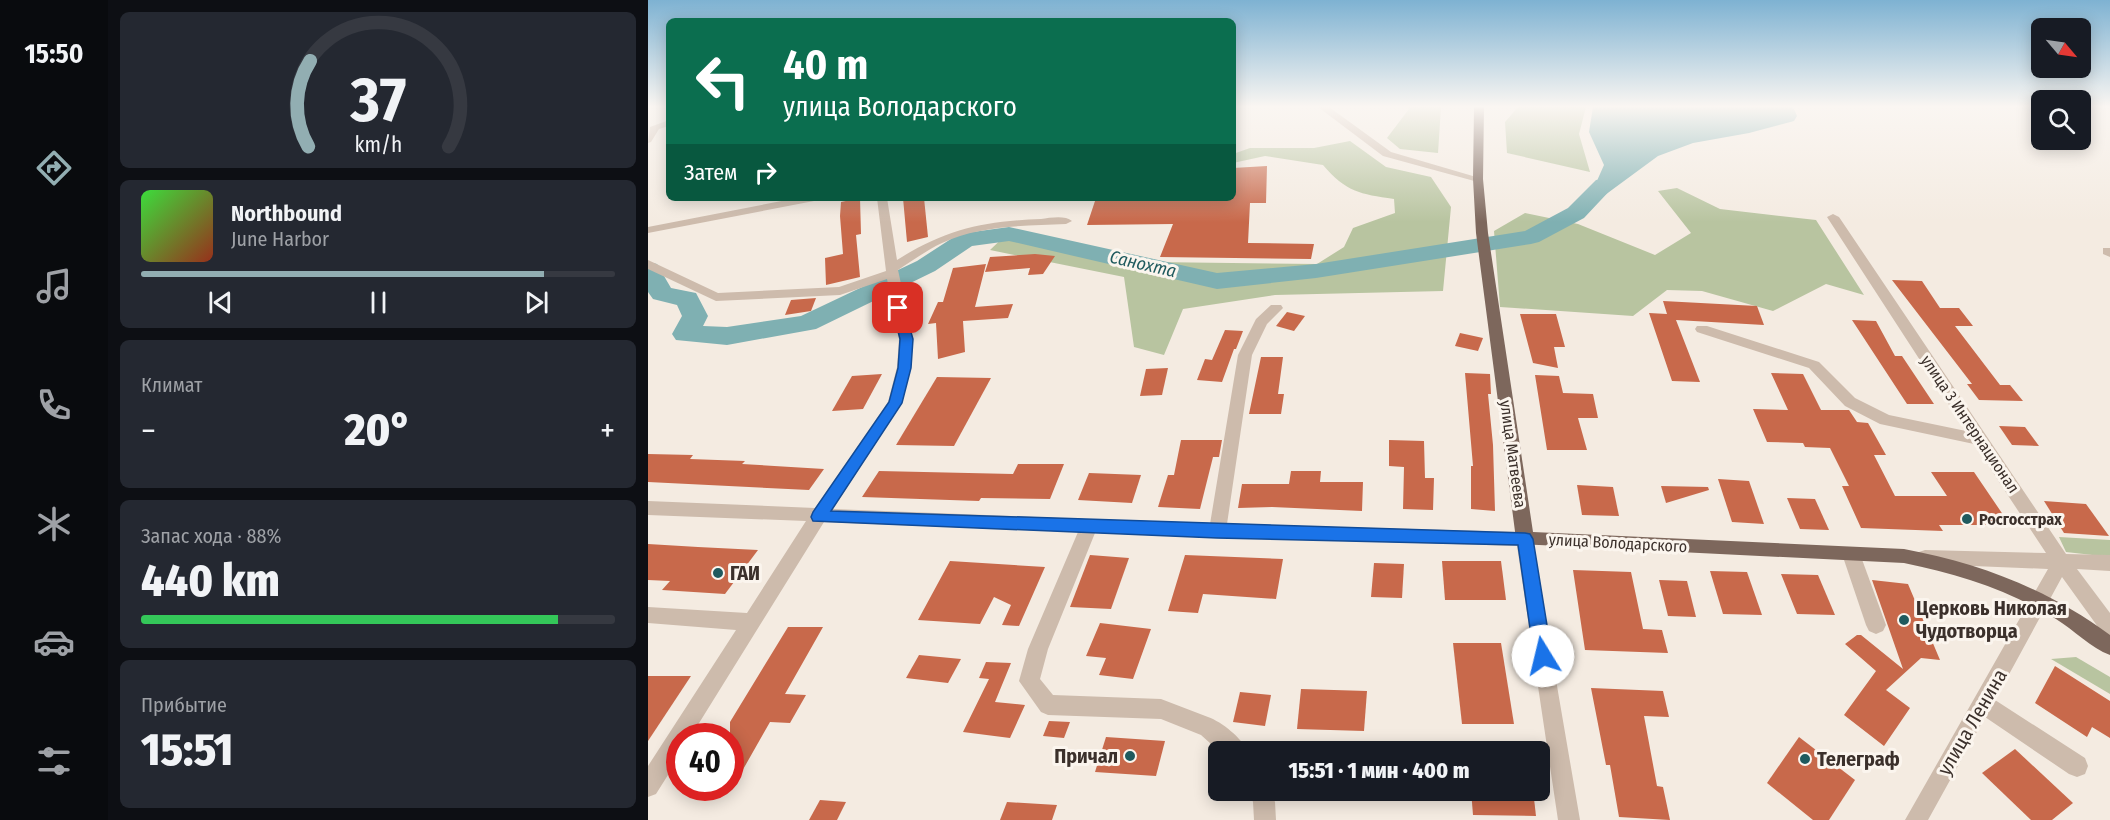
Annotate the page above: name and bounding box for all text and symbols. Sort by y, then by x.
north arrow [2031,18,2091,78]
map controls [2031,18,2091,150]
text: 15:50 [24,38,84,70]
text: 40 m [783,40,868,90]
icon: left [684,42,762,120]
text: 37 [349,63,406,138]
button: search [2031,90,2091,150]
text: улица Володарского [783,91,1017,123]
text: km/h [354,132,402,158]
icon: directions [33,147,75,189]
icon: right [749,156,782,189]
text: Затем [684,159,737,186]
text: Northbound [231,200,342,227]
text: June Harbor [231,227,329,251]
water label: Санохта [1107,246,1179,282]
icon: music [33,265,75,307]
pin [872,282,923,333]
icon: previous [204,286,237,319]
icon: pause [362,286,395,319]
icon: next [520,286,553,319]
icon: arrive [881,291,914,324]
street label: улица 3 Интернационал [1917,352,2023,496]
text: Климат [141,373,202,397]
icon: phone [33,384,75,426]
street label: улица Матвеева [1496,399,1530,509]
text: 20° [344,403,411,457]
text: − [141,411,156,451]
text: + [600,411,615,451]
icon: climate [33,503,75,545]
place label: Росгосстрах [1979,510,2062,529]
marker: Росгосстрах [1960,512,1974,526]
text: Запас хода · 88% [141,524,281,548]
street label: улица Володарского [1548,530,1688,556]
text: 440 km [141,554,280,608]
place label: ГАИ [730,561,760,585]
marker: ГАИ [711,566,725,580]
place label: Церковь Николая Чудотворца [1916,596,2067,643]
marker: Церковь Николая Чудотворца [1897,613,1911,627]
icon: car [33,621,75,663]
position arrow [1511,624,1575,688]
street label: улица Ленина [1932,665,2012,779]
text: Прибытие [141,693,227,717]
text: 15:51 [141,723,233,777]
speed limit sign: 40 [666,723,744,801]
icon: filters [33,740,75,782]
place label: Причал [1054,744,1118,768]
place label: Телеграф [1817,747,1900,771]
marker: Причал [1123,749,1137,763]
marker: Телеграф [1798,752,1812,766]
text: 15:51 · 1 мин · 400 m [1289,757,1469,784]

